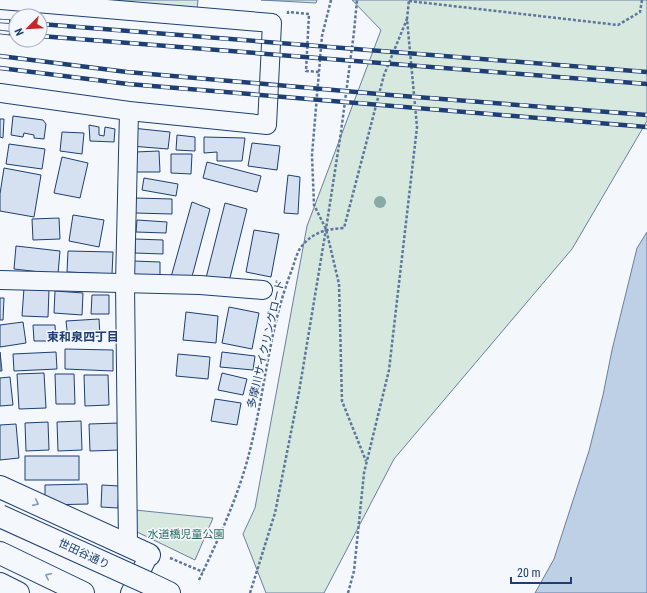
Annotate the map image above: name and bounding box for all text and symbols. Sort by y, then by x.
north arrow [8,8,48,48]
text: N [12,26,27,38]
street label: 多摩川サイクリングロード [245,278,287,410]
district label: 東和泉四丁目 [47,330,119,344]
one-way arrow [31,498,39,506]
park label: 水道橋児童公園 [148,528,225,541]
street label: 世田谷通り [56,536,112,572]
scale bar [511,559,571,585]
text: 20 m [517,566,541,580]
one-way arrow [44,573,52,581]

